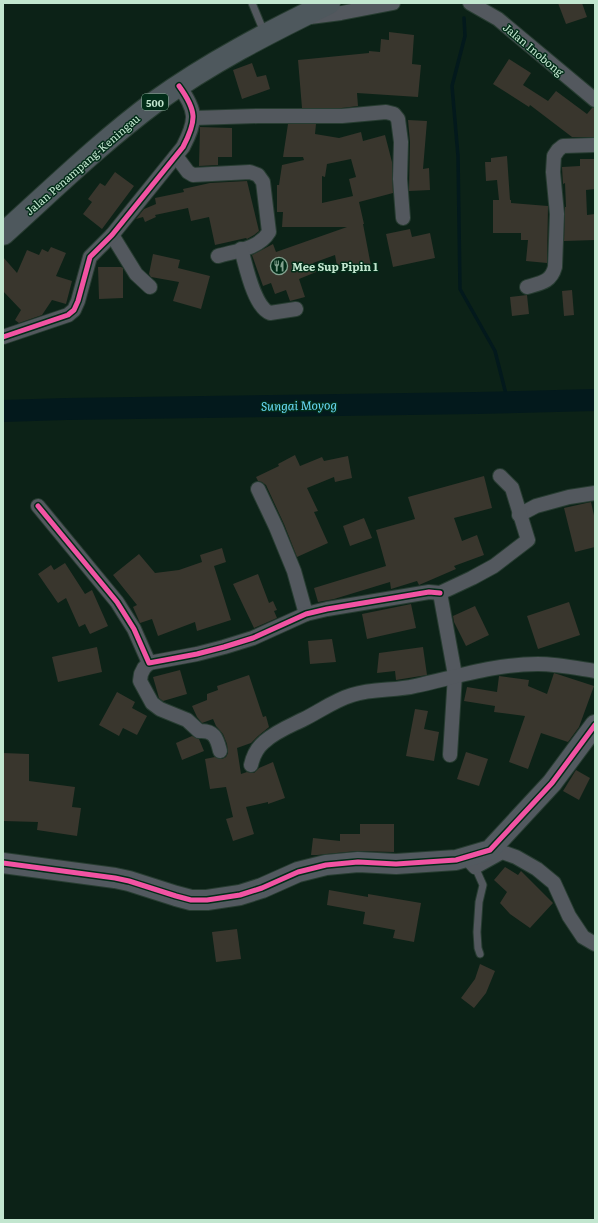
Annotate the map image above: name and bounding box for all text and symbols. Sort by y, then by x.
street label: Jalan Inobong [500,19,568,80]
road number: 500 [142,94,168,110]
street label: Jalan Penampang-Keningau [21,110,143,218]
restaurant icon: Mee Sup Pipin 1 [269,256,289,276]
place label: Mee Sup Pipin 1 [292,258,378,274]
water label: Sungai Moyog [261,395,337,415]

